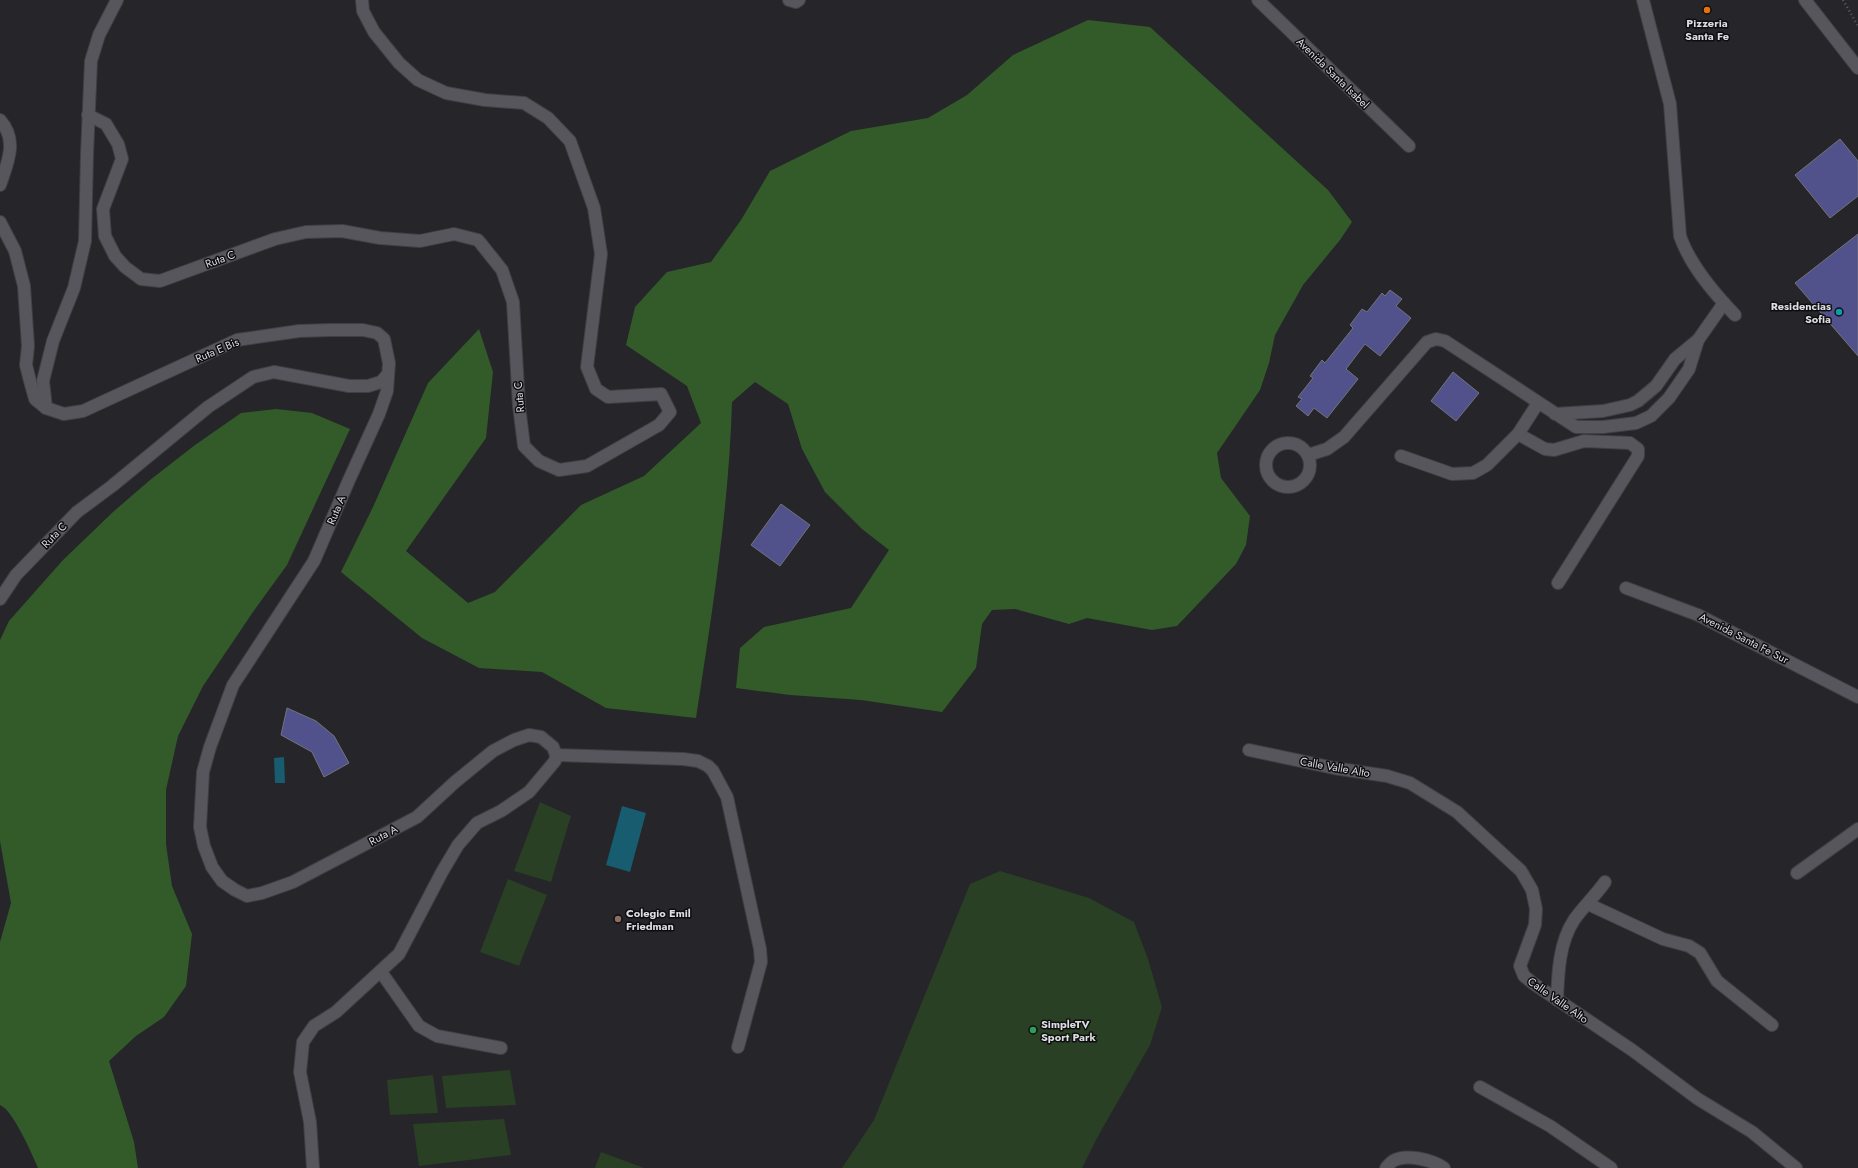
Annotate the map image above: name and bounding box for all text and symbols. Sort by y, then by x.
marker: Pizzeria Santa Fe [1702,5,1712,15]
place label: Pizzeria Santa Fe [1685,15,1729,44]
street label: Avenida Santa Isabel [1293,34,1373,112]
street label: Ruta C [203,246,237,272]
place label: Residencias Sofia [1771,298,1831,327]
marker: Residencias Sofia [1834,307,1844,317]
street label: Ruta E Bis [193,333,242,366]
street label: Ruta C [510,381,528,413]
street label: Ruta A [323,492,350,527]
street label: Ruta C [38,518,70,552]
street label: Avenida Santa Fe Sur [1696,608,1792,668]
street label: Calle Valle Alto [1299,753,1371,781]
street label: Ruta A [366,820,401,849]
place label: Colegio Emil Friedman [626,905,691,934]
marker: Colegio Emil Friedman [613,914,623,924]
street label: Calle Valle Alto [1524,973,1592,1027]
place label: SimpleTV Sport Park [1041,1016,1096,1045]
marker: SimpleTV Sport Park [1028,1025,1038,1035]

